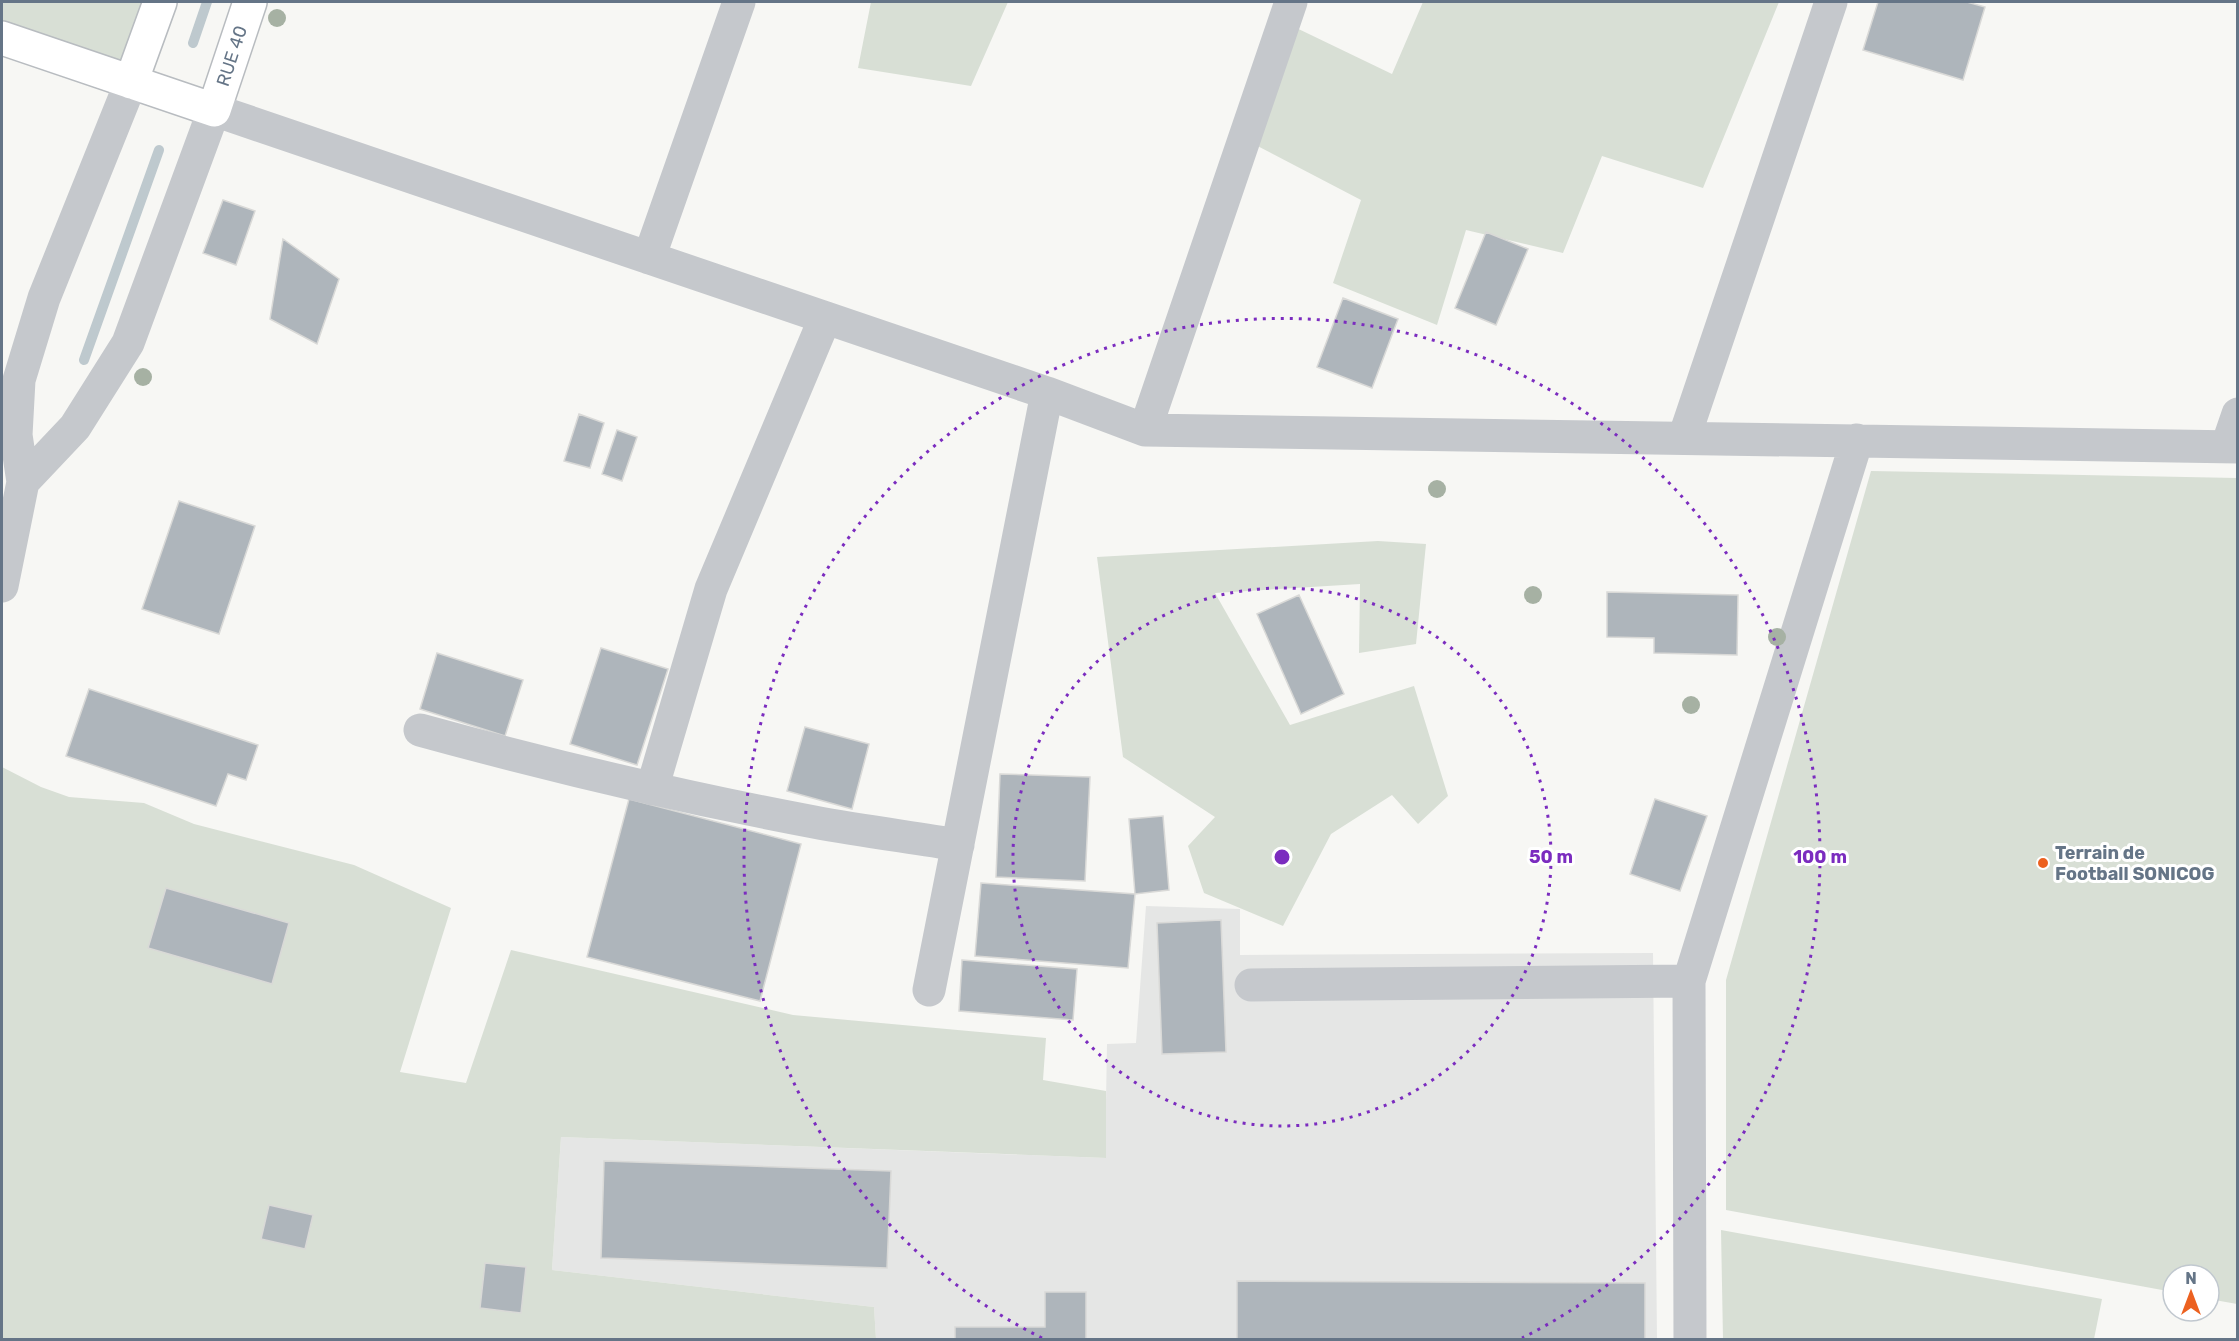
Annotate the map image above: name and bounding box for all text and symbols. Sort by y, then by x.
street label: RUE 40 [212,23,252,89]
place label: Terrain de Football SONICOG [2055,842,2214,885]
text: 50 m [1529,846,1573,868]
text: 100 m [1793,846,1847,868]
centre of rings [1272,847,1292,867]
marker: Terrain de Football SONICOG [2036,856,2050,870]
north arrow [2161,1263,2221,1323]
text: N [2185,1269,2197,1288]

